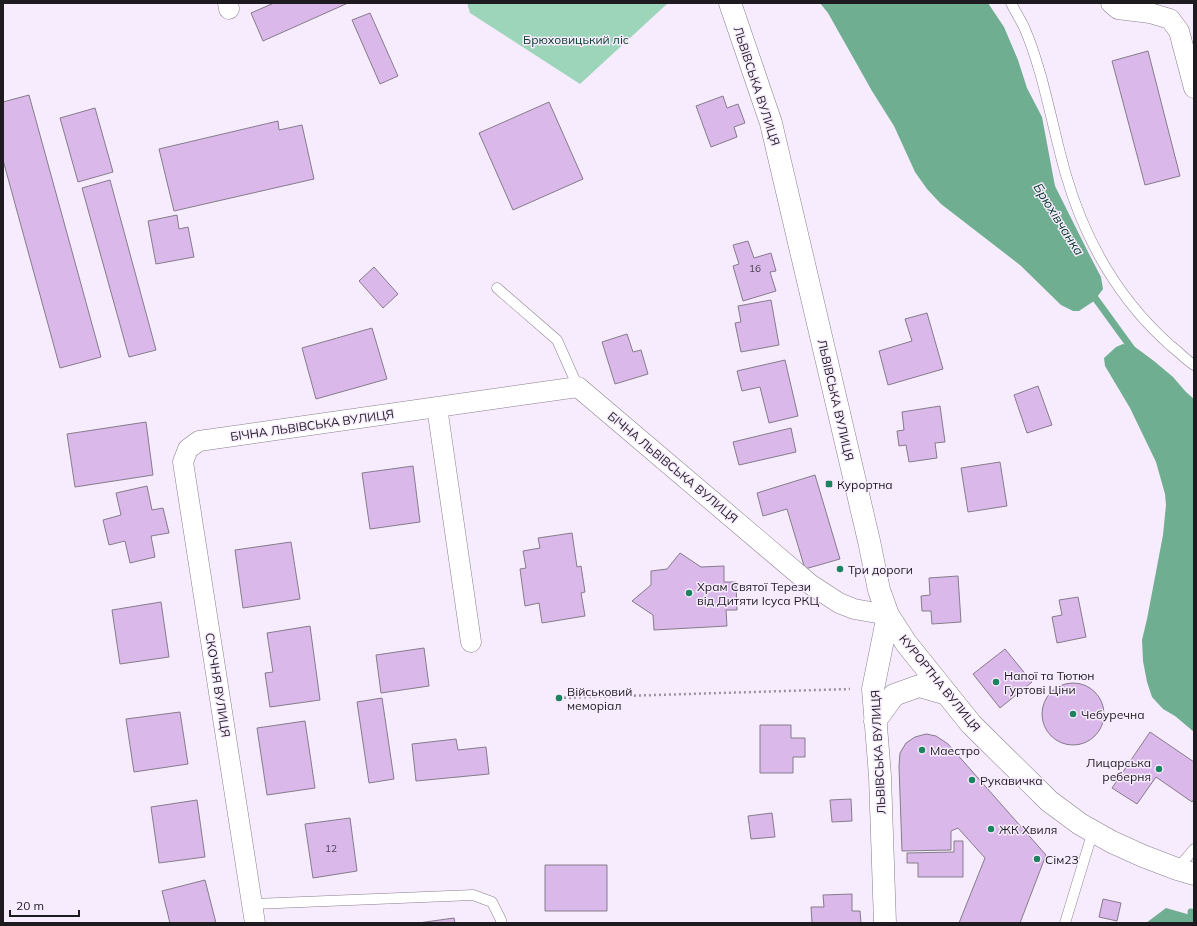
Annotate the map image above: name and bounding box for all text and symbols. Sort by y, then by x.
street label: ЛЬВІВСЬКА ВУЛИЦЯ [731,25,783,147]
park label: Брюховицький ліс [523,32,629,47]
water label: Брюхівчанка [1030,180,1088,258]
house number: 16 [749,262,761,275]
street label: ЛЬВІВСЬКА ВУЛИЦЯ [815,338,857,462]
street label: БІЧНА ЛЬВІВСЬКА ВУЛИЦЯ [229,406,395,444]
street label: БІЧНА ЛЬВІВСЬКА ВУЛИЦЯ [605,408,741,526]
place label: Курортна [837,477,893,492]
marker: Курортна [824,479,834,489]
place label: Три дороги [848,562,913,577]
marker: Три дороги [835,564,845,574]
place label: Храм Святої Терези від Дитяти Ісуса РКЦ [697,579,819,608]
marker: Храм Святої Терези від Дитяти Ісуса РКЦ [684,588,694,598]
street label: КУРОРТНА ВУЛИЦЯ [896,631,984,735]
street label: СКОЧНЯ ВУЛИЦЯ [202,632,234,738]
place label: Напої та Тютюн Гуртові Ціни [1004,668,1095,697]
marker: Напої та Тютюн Гуртові Ціни [991,677,1001,687]
place label: Військовий меморіал [567,684,632,713]
street label: ЛЬВІВСЬКА ВУЛИЦЯ [867,689,889,815]
marker: Військовий меморіал [554,693,564,703]
place label: Чебуречна [1081,707,1145,722]
marker: Чебуречна [1068,709,1078,719]
place label: Маестро [930,743,980,758]
marker: Маестро [917,745,927,755]
place label: Лицарська реберня [1086,755,1151,784]
marker: Лицарська реберня [1154,764,1164,774]
place label: Рукавичка [980,773,1042,788]
marker: Рукавичка [967,775,977,785]
place label: ЖК Хвиля [999,822,1057,837]
marker: ЖК Хвиля [986,824,996,834]
house number: 12 [325,842,337,855]
place label: Сім23 [1045,852,1079,867]
marker: Сім23 [1032,854,1042,864]
scale bar [10,892,79,918]
text: 20 m [16,898,44,913]

